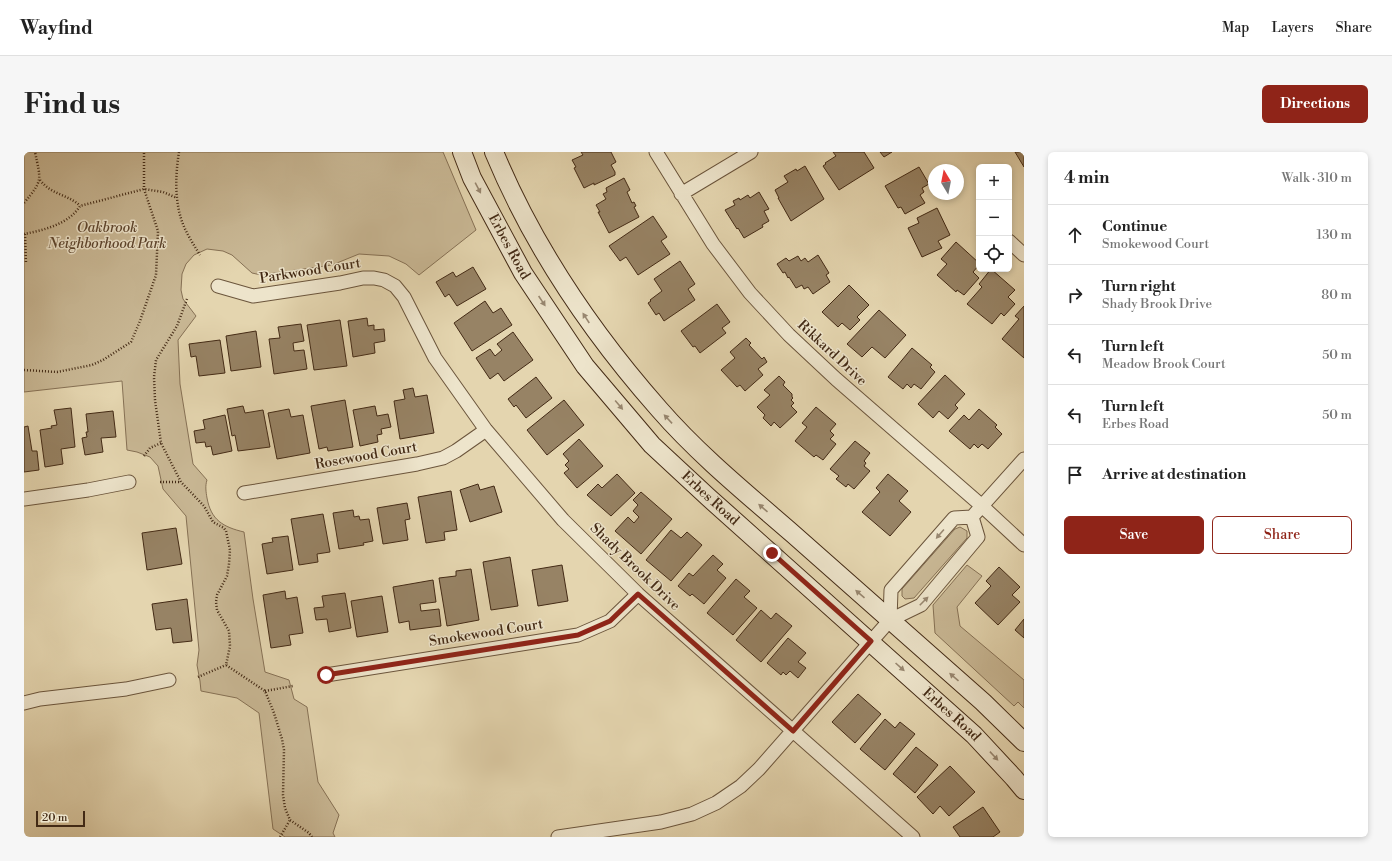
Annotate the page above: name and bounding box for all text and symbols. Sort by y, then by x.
text: Wayfind [20,16,93,40]
text: Map [1222,19,1249,37]
text: Layers [1271,19,1314,37]
text: Share [1336,19,1372,37]
button: Directions [1262,85,1368,123]
text: Find us [24,87,120,122]
north arrow [928,164,964,200]
map controls [976,164,1012,272]
button: + [976,164,1012,200]
text: 4 min [1064,167,1109,189]
text: Walk · 310 m [1282,170,1352,186]
one-way arrow [474,182,481,194]
button: − [976,200,1012,236]
street label: Erbes Road [484,211,534,283]
text: Continue [1102,217,1167,236]
park label: Oakbrook Neighborhood Park [47,219,166,253]
icon: ahead [1064,224,1086,246]
text: 130 m [1317,227,1352,243]
button: locate [976,236,1012,272]
text: Smokewood Court [1102,236,1209,252]
street label: Parkwood Court [258,254,362,288]
text: Turn right [1102,277,1176,296]
icon: right [1064,284,1086,306]
text: 80 m [1321,287,1352,303]
one-way arrow [538,295,545,307]
text: Shady Brook Drive [1102,296,1212,312]
one-way arrow [582,313,590,323]
street label: Rikkard Drive [793,316,871,390]
text: Turn left [1102,337,1164,356]
icon: left [1064,344,1086,366]
text: 50 m [1322,347,1352,363]
text: Meadow Brook Court [1102,356,1226,372]
text: Turn left [1102,397,1164,416]
one-way arrow [614,400,623,410]
icon: left [1064,404,1086,426]
text: 50 m [1322,407,1352,423]
one-way arrow [664,414,673,424]
text: Erbes Road [1102,416,1169,432]
street label: Rosewood Court [313,438,419,474]
icon: arrive [1064,464,1086,486]
text: Arrive at destination [1102,465,1246,484]
street label: Erbes Road [677,468,743,530]
one-way arrow [758,503,768,513]
button: Save [1064,516,1204,554]
button: Share [1212,516,1352,554]
street label: Shady Brook Drive [586,519,684,615]
one-way arrow [936,528,945,539]
route end [763,544,781,562]
one-way arrow [856,590,865,599]
one-way arrow [919,597,929,606]
street label: Smokewood Court [428,615,544,651]
one-way arrow [894,663,905,672]
route start [317,666,335,684]
one-way arrow [949,672,959,681]
street label: Erbes Road [918,684,985,745]
one-way arrow [989,751,999,761]
scale bar [36,809,85,828]
text: 20 m [42,811,67,825]

